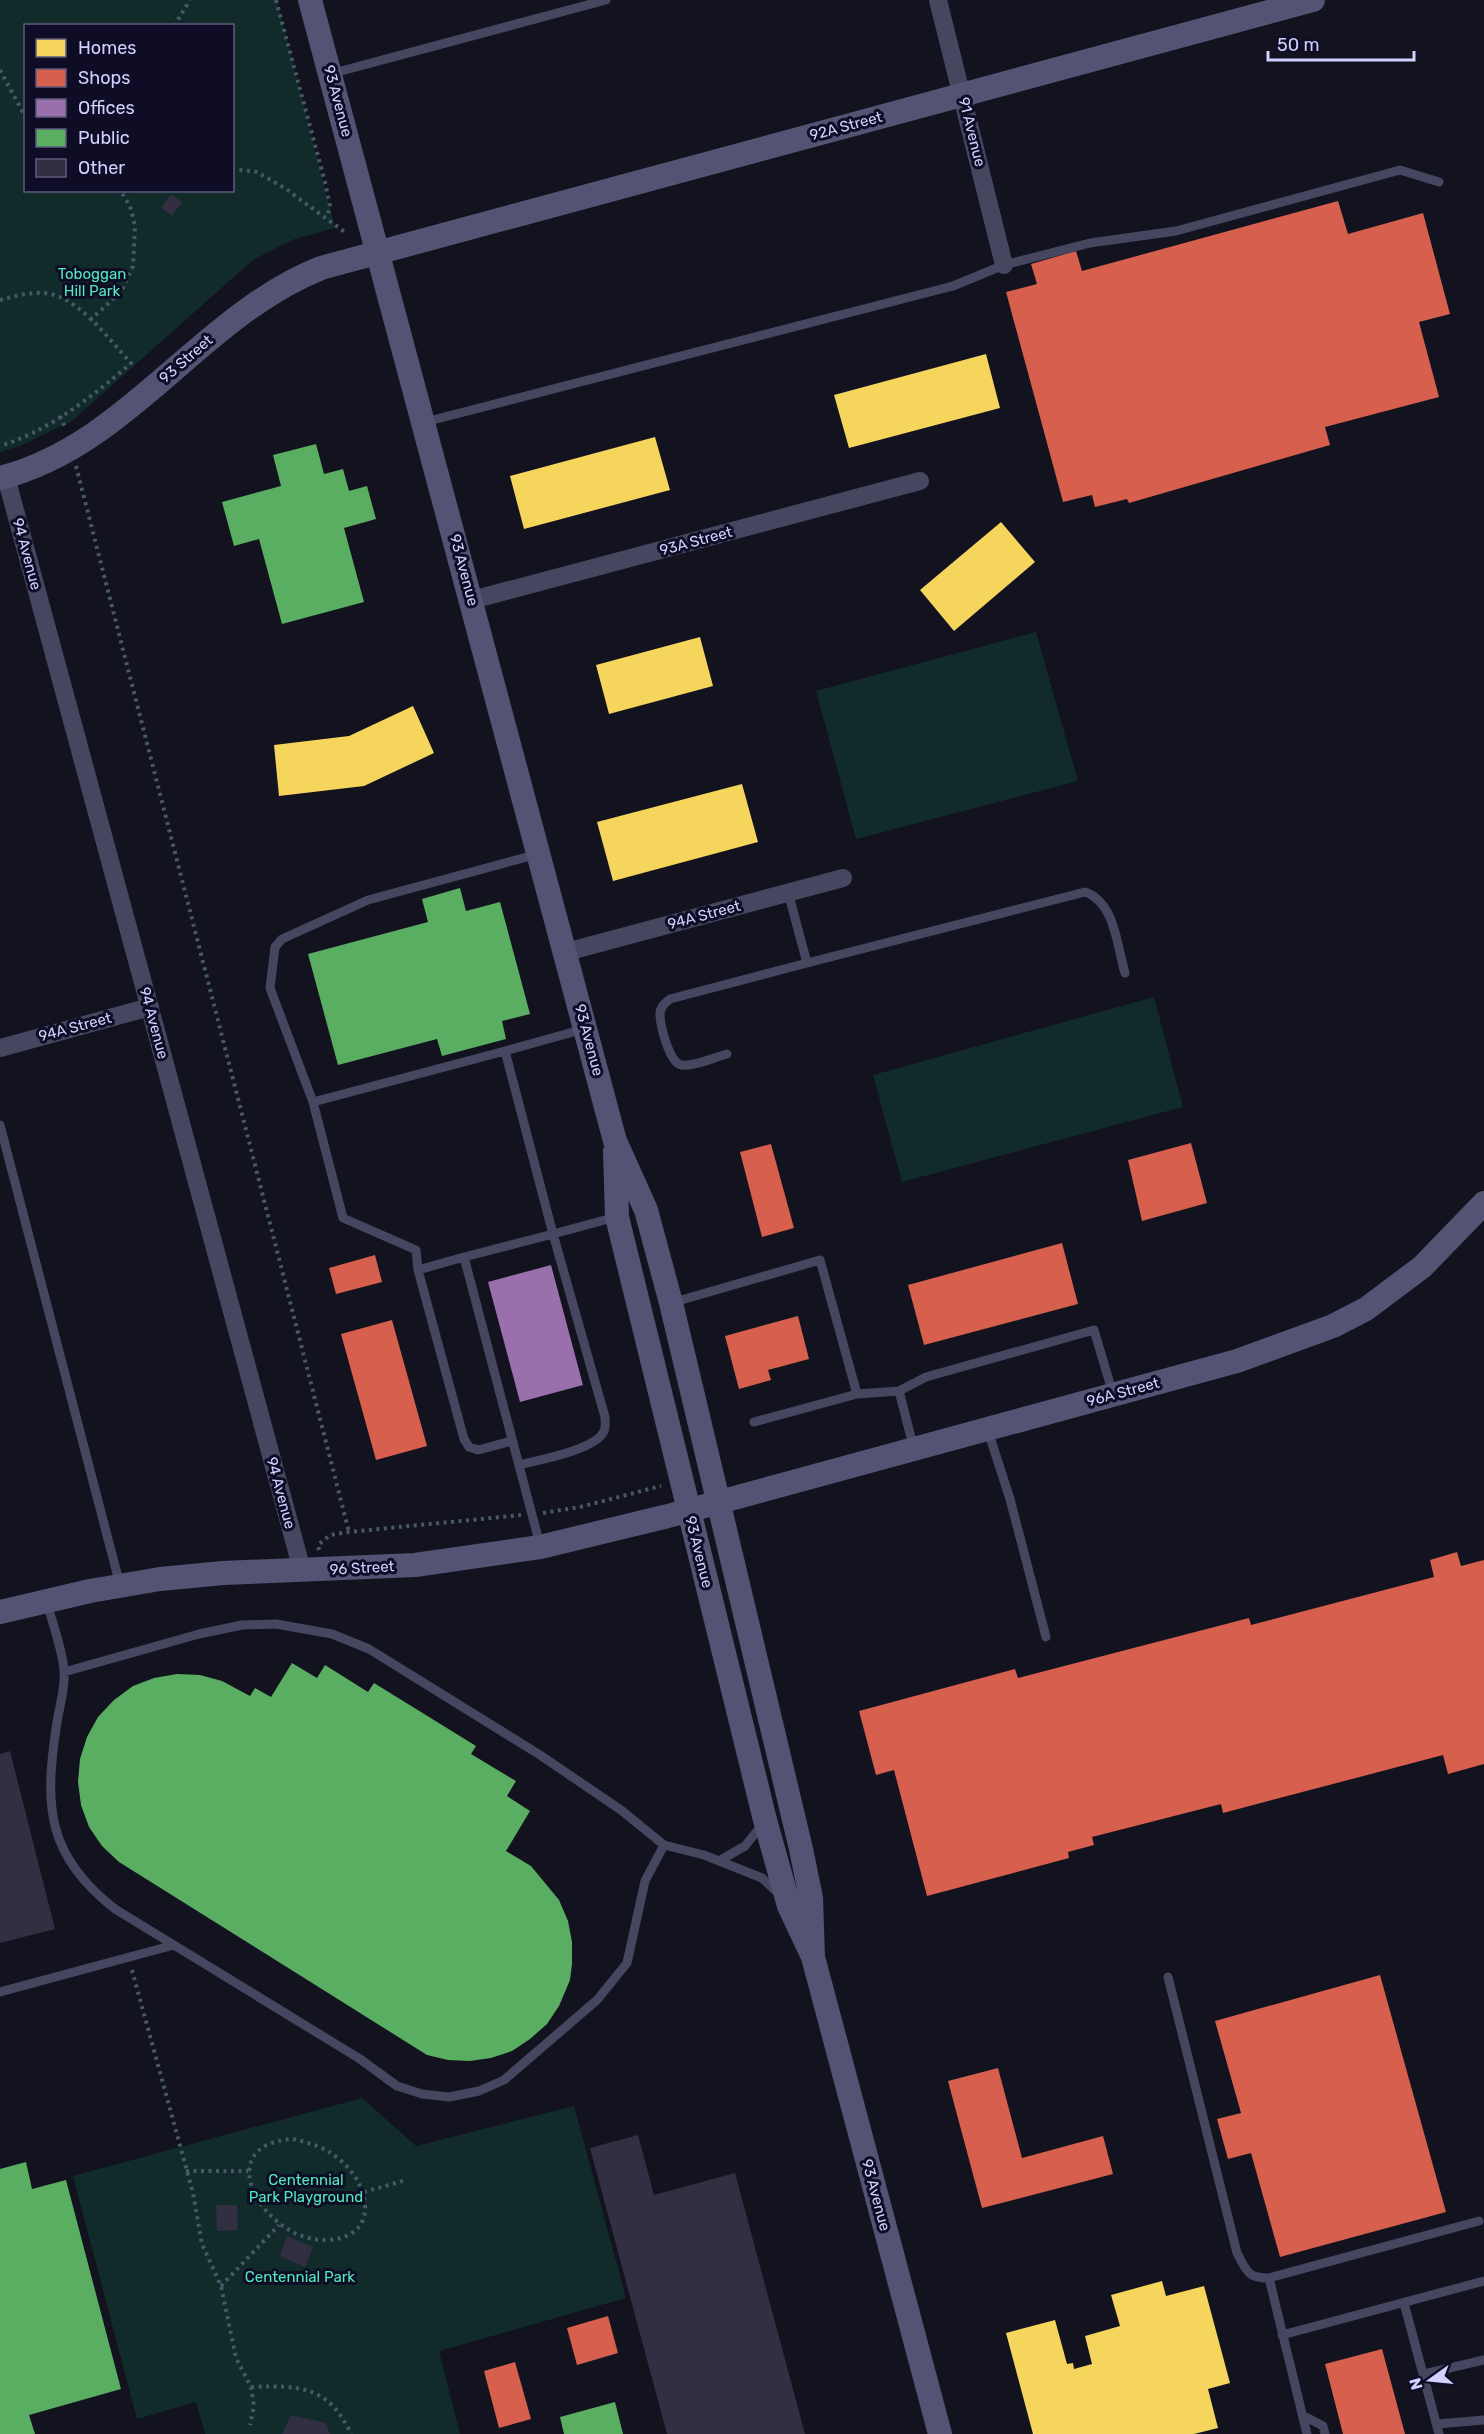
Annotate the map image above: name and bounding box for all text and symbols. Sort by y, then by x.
legend [24,24,234,192]
scale bar [1268,24,1414,62]
text: 50 m [1277,34,1320,56]
text: Homes [78,37,136,59]
street label: 93 Avenue [320,63,356,139]
text: Shops [78,67,130,89]
street label: 91 Avenue [955,95,989,169]
text: Offices [78,97,135,119]
street label: 92A Street [808,108,884,144]
text: Public [78,127,130,149]
text: Other [78,157,125,179]
park label: Toboggan Hill Park [58,265,126,300]
street label: 93 Street [156,331,216,387]
street label: 94 Avenue [9,516,45,592]
street label: 93A Street [658,523,734,559]
street label: 93 Avenue [446,532,482,608]
street label: 94A Street [666,897,743,933]
street label: 94 Avenue [136,985,172,1061]
street label: 93 Avenue [571,1002,607,1078]
street label: 94A Street [37,1009,114,1045]
street label: 96A Street [1085,1374,1161,1410]
street label: 94 Avenue [263,1455,299,1531]
street label: 93 Avenue [681,1514,717,1590]
street label: 96 Street [329,1557,395,1579]
street label: 93 Avenue [858,2157,894,2233]
park label: Centennial Park Playground [249,2171,363,2206]
park label: Centennial Park [245,2268,355,2286]
north arrow [1400,2350,1460,2410]
text: N [1405,2376,1427,2392]

